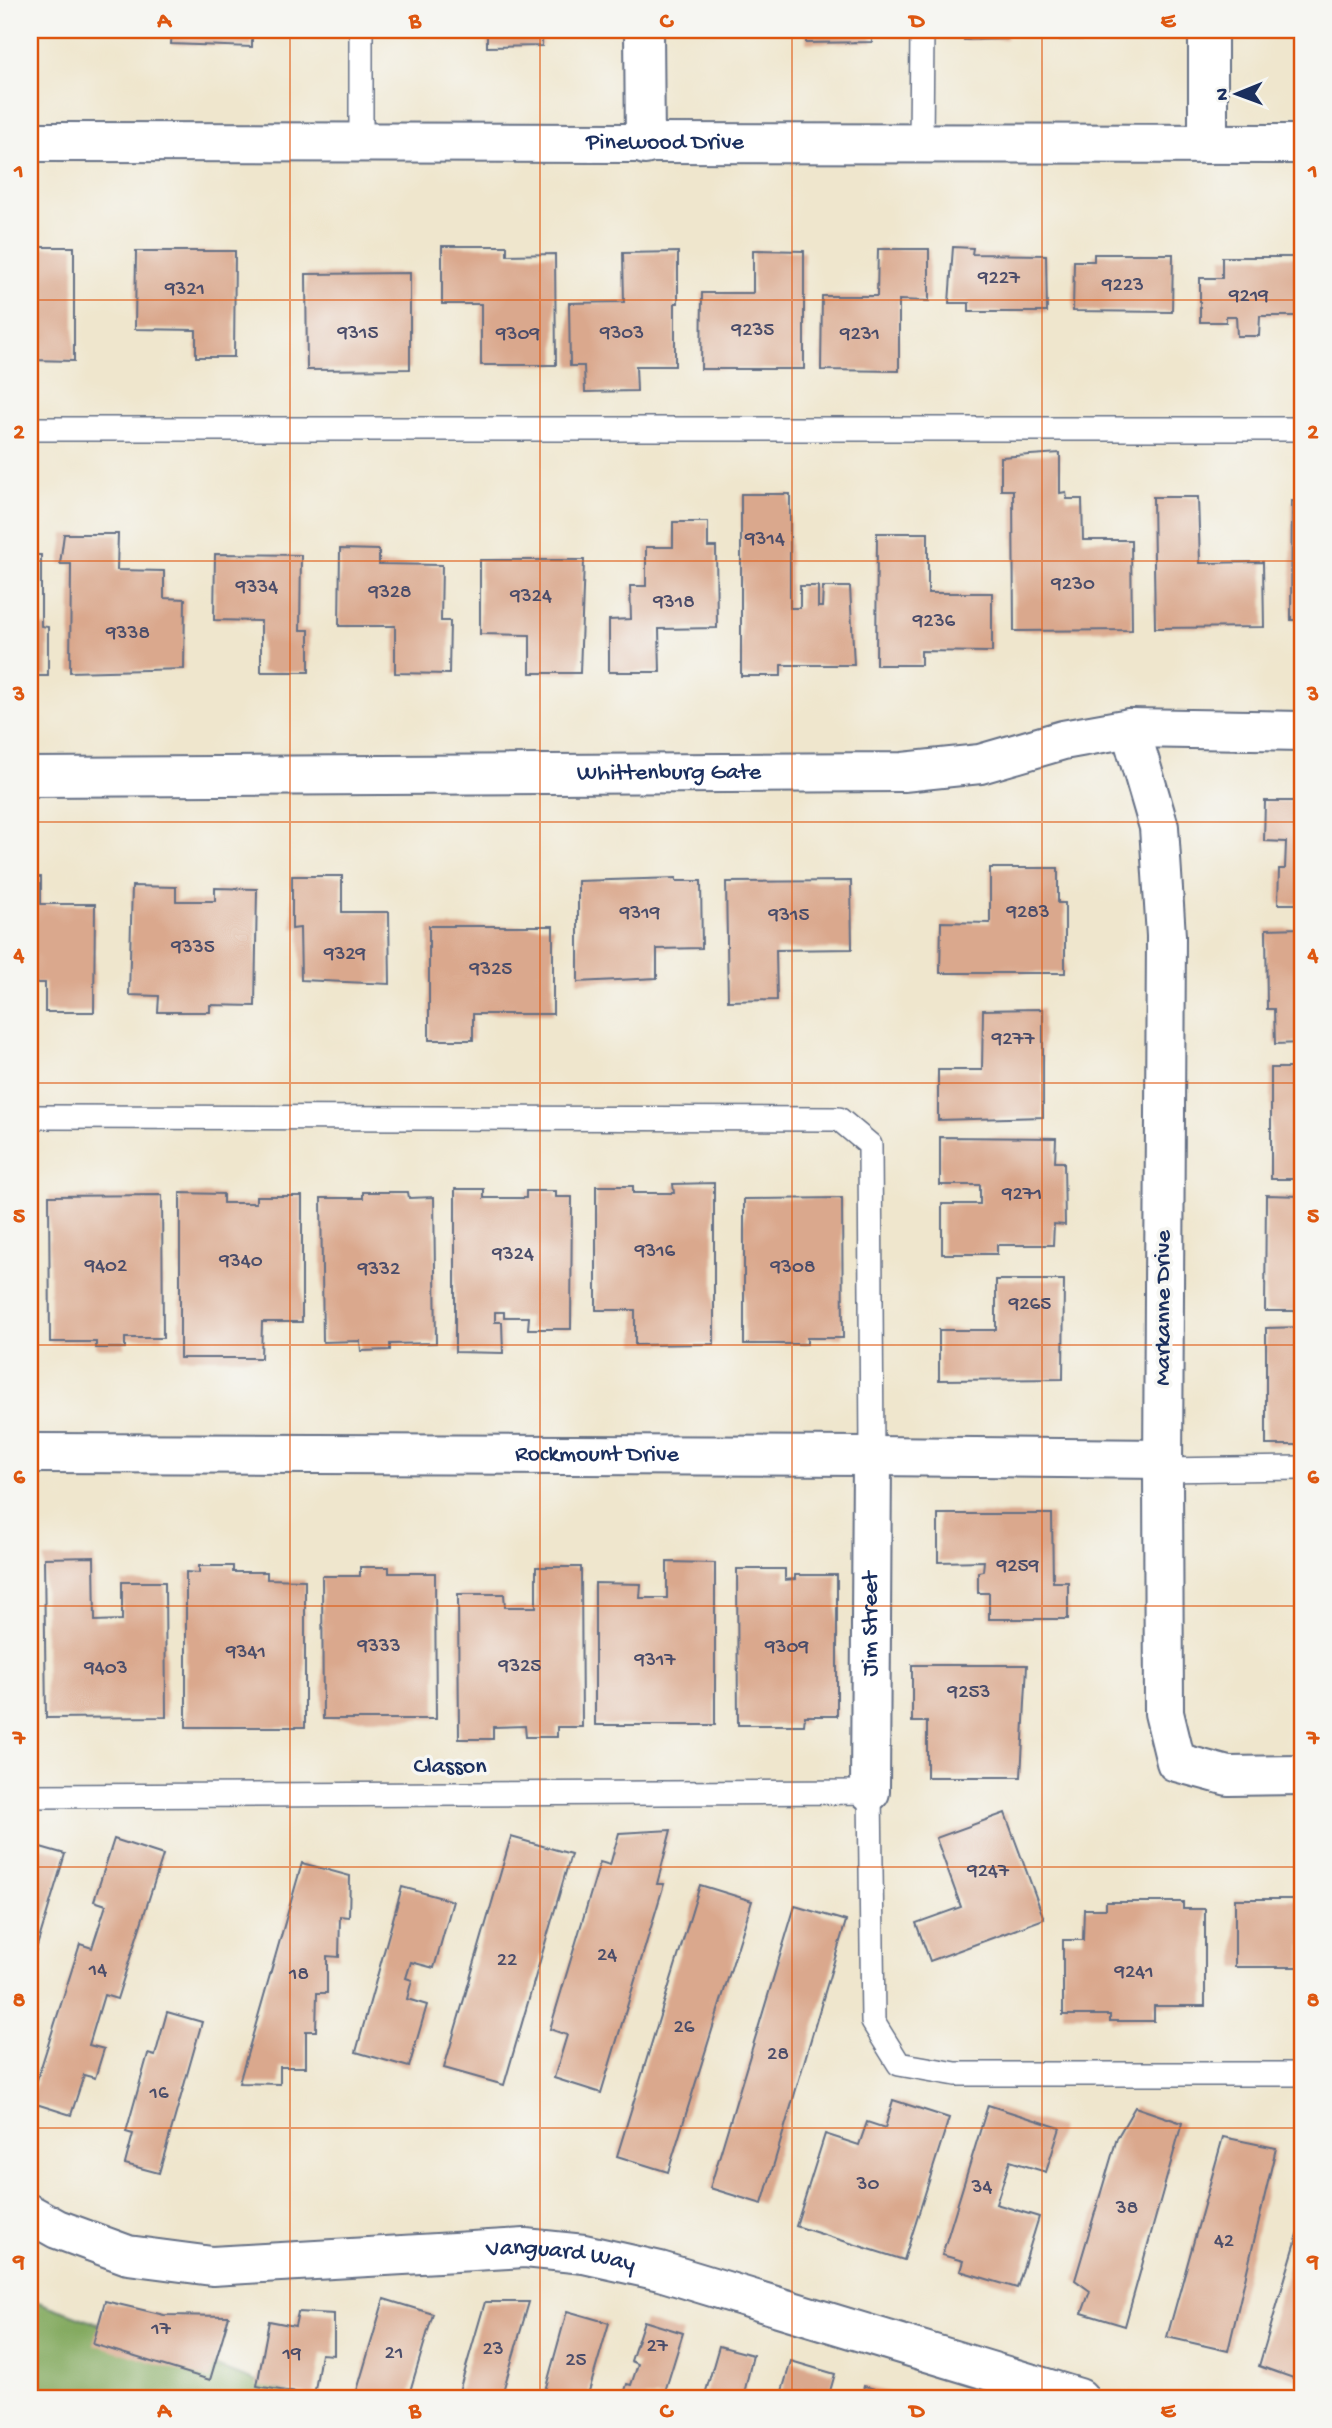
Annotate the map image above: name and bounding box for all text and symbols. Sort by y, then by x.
text: A [156,9,172,36]
text: B [408,9,422,36]
text: C [660,9,675,36]
text: D [908,9,926,36]
text: E [1161,9,1177,36]
north arrow [1202,60,1272,130]
text: N [1212,88,1235,101]
street label: Pinewood Drive [585,128,745,158]
text: 1 [13,159,24,186]
text: 1 [1307,159,1318,186]
house number: 9227 [977,267,1021,292]
house number: 9223 [1101,274,1144,299]
house number: 9321 [164,278,205,303]
house number: 9219 [1228,285,1269,310]
house number: 9235 [731,319,774,344]
house number: 9315 [337,322,378,347]
house number: 9303 [599,322,644,347]
house number: 9309 [495,323,540,348]
house number: 9231 [839,323,880,348]
text: 2 [13,420,25,447]
text: 2 [1307,420,1319,447]
house number: 9314 [744,528,785,553]
house number: 9230 [1050,573,1095,598]
house number: 9334 [235,576,278,601]
house number: 9328 [367,581,412,606]
house number: 9324 [509,585,552,610]
house number: 9318 [652,591,695,616]
house number: 9236 [912,610,956,635]
house number: 9338 [105,622,150,647]
text: 3 [12,682,25,709]
text: 3 [1306,682,1319,709]
street label: Whittenburg Gate [577,758,762,788]
house number: 9283 [1005,901,1050,926]
house number: 9319 [619,902,661,927]
house number: 9315 [768,904,809,929]
house number: 9335 [170,936,215,961]
text: 4 [13,943,25,970]
house number: 9329 [323,943,367,968]
text: 4 [1307,943,1319,970]
house number: 9325 [469,958,512,983]
house number: 9277 [991,1028,1035,1053]
house number: 9271 [1001,1183,1042,1208]
text: 5 [13,1204,25,1231]
text: 5 [1307,1204,1319,1231]
street label: Markanne Drive [1150,1230,1179,1386]
house number: 9316 [634,1240,676,1265]
house number: 9324 [491,1243,534,1268]
house number: 9340 [218,1250,263,1275]
house number: 9402 [84,1255,127,1280]
house number: 9308 [770,1256,815,1281]
house number: 9332 [357,1258,400,1283]
house number: 9265 [1008,1293,1051,1318]
street label: Rockmount Drive [515,1440,680,1470]
text: 6 [13,1465,26,1492]
text: 6 [1307,1465,1320,1492]
house number: 9259 [996,1555,1040,1580]
street label: Jim Street [856,1569,886,1676]
house number: 9333 [356,1635,401,1660]
house number: 9309 [764,1636,809,1661]
house number: 9341 [225,1641,266,1666]
house number: 9317 [634,1649,676,1674]
house number: 9325 [498,1655,541,1680]
house number: 9403 [83,1657,128,1682]
house number: 9253 [947,1681,990,1706]
text: 7 [12,1726,26,1753]
text: 7 [1306,1726,1320,1753]
street label: Classon [413,1753,487,1782]
house number: 9247 [966,1860,1010,1885]
house number: 24 [597,1944,617,1969]
house number: 22 [497,1949,517,1974]
house number: 14 [88,1959,107,1984]
house number: 9241 [1113,1961,1154,1986]
house number: 18 [288,1963,309,1988]
text: 8 [13,1988,26,2015]
text: 8 [1307,1988,1320,2015]
house number: 26 [674,2016,695,2041]
house number: 28 [767,2043,789,2068]
house number: 16 [148,2082,169,2107]
house number: 30 [856,2173,879,2198]
house number: 34 [971,2176,992,2201]
house number: 38 [1115,2197,1138,2222]
house number: 42 [1214,2230,1234,2255]
street label: Vanguard Way [484,2234,638,2280]
text: 9 [12,2249,25,2276]
text: 9 [1306,2249,1319,2276]
house number: 17 [150,2318,172,2343]
house number: 27 [646,2335,669,2360]
house number: 23 [482,2338,504,2363]
house number: 21 [385,2342,403,2367]
house number: 19 [281,2343,302,2368]
house number: 25 [565,2349,587,2374]
text: A [156,2399,172,2426]
text: B [408,2399,422,2426]
text: C [660,2399,675,2426]
text: D [908,2399,926,2426]
text: E [1161,2399,1177,2426]

